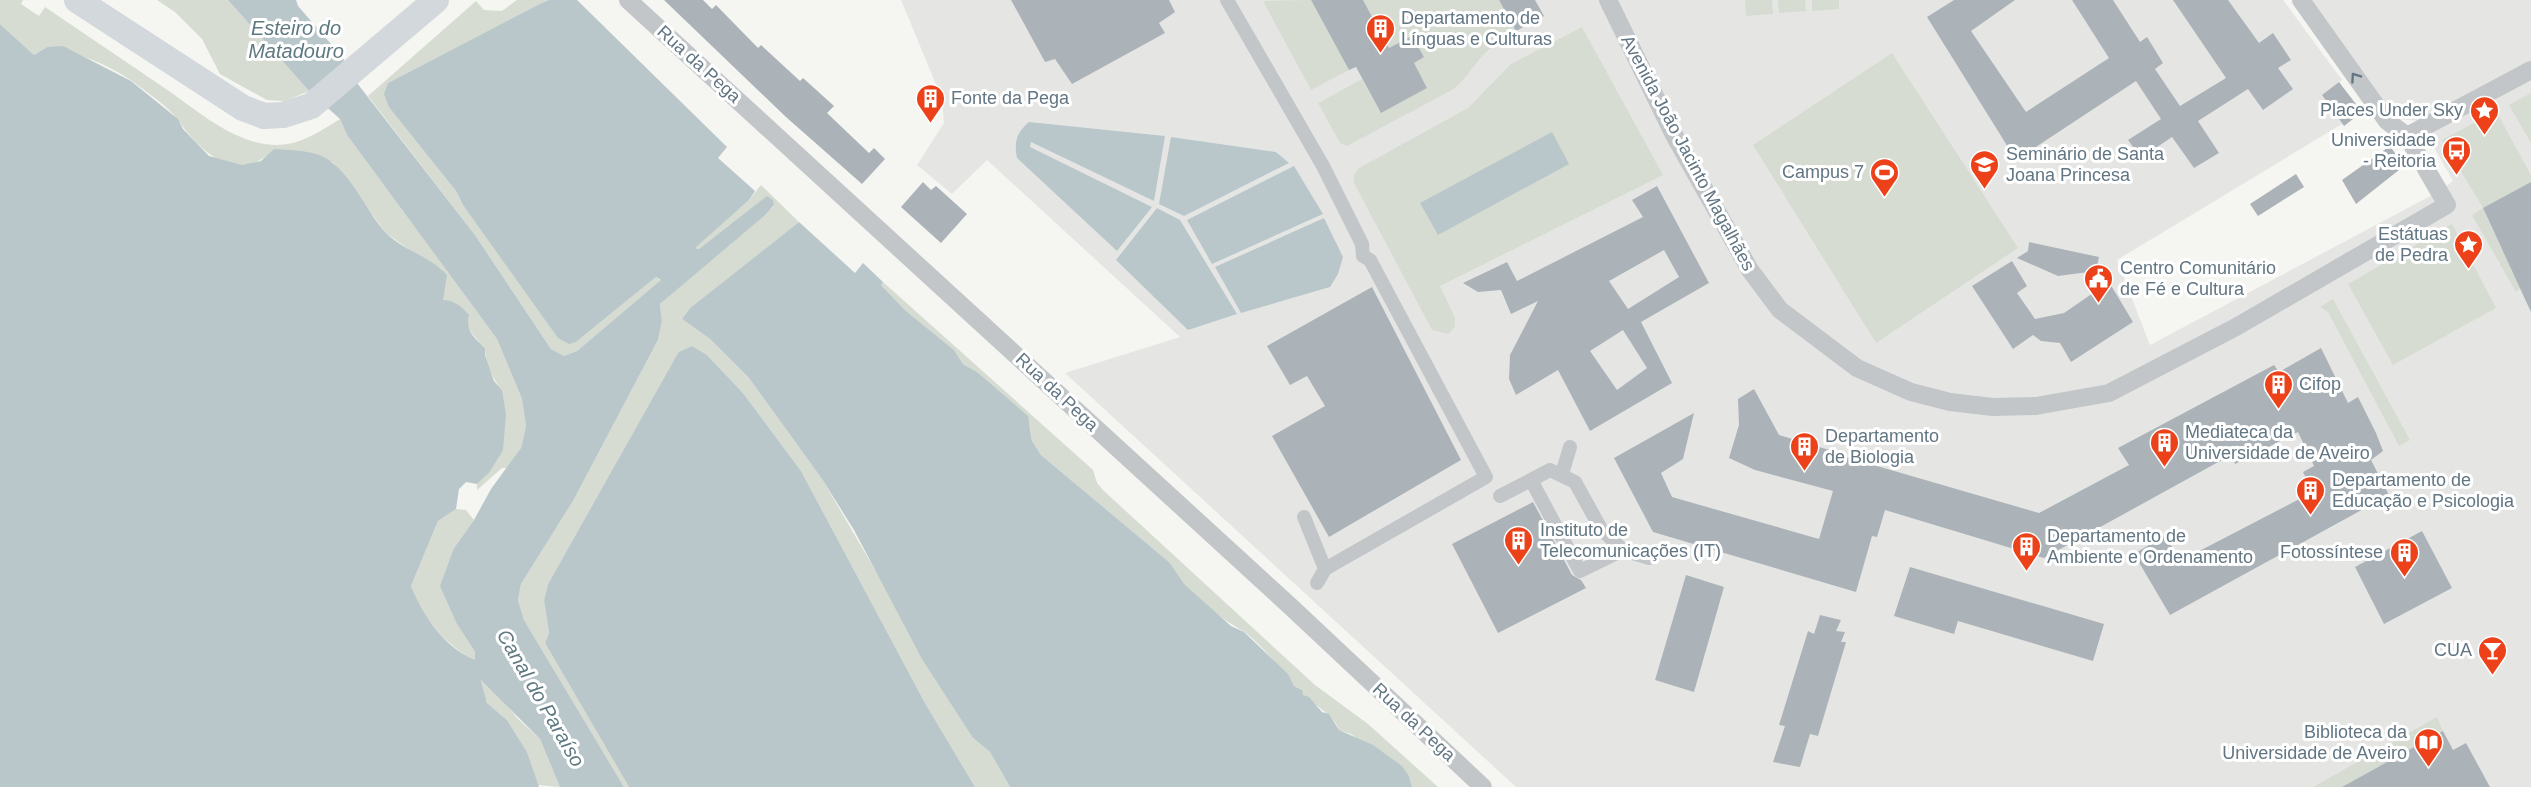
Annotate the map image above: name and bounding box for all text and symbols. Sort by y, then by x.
place label: Departamento de Línguas e Culturas [1401,8,1552,49]
building icon: Departamento de Línguas e Culturas [1364,12,1396,54]
water label: Esteiro do Matadouro [248,17,344,62]
street label: Rua da Pega [653,21,745,107]
street label: Avenida João Jacinto Magalhães [1617,32,1759,274]
one-way arrow [2351,72,2362,83]
building icon: Fonte da Pega [914,82,946,124]
place label: Fonte da Pega [951,88,1070,108]
place icon: Places Under Sky [2468,94,2500,136]
place label: Places Under Sky [2320,100,2463,120]
place label: Universidade - Reitoria [2331,130,2437,171]
bus stop icon: Universidade - Reitoria [2441,134,2473,176]
place label: Seminário de Santa Joana Princesa [2006,144,2165,185]
school or university icon: Seminário de Santa Joana Princesa [1969,148,2001,190]
sports icon: Campus 7 [1869,156,1901,198]
place label: Campus 7 [1782,162,1864,182]
place label: Estátuas de Pedra [2375,224,2449,265]
place icon: Estátuas de Pedra [2453,228,2485,270]
place label: Centro Comunitário de Fé e Cultura [2120,258,2276,299]
public building icon: Centro Comunitário de Fé e Cultura [2083,262,2115,304]
street label: Rua da Pega [1012,349,1103,436]
building icon: Cifop [2262,368,2294,410]
place label: Cifop [2299,374,2341,394]
place label: Mediateca da Universidade de Aveiro [2185,422,2370,463]
place label: Departamento de Biologia [1825,426,1939,467]
building icon: Mediateca da Universidade de Aveiro [2148,426,2180,468]
building icon: Departamento de Biologia [1788,430,1820,472]
place label: Departamento de Educação e Psicologia [2332,470,2515,511]
building icon: Departamento de Educação e Psicologia [2295,474,2327,516]
place label: Instituto de Telecomunicações (IT) [1540,520,1721,561]
building icon: Instituto de Telecomunicações (IT) [1503,524,1535,566]
place label: Departamento de Ambiente e Ordenamento [2047,526,2253,567]
building icon: Departamento de Ambiente e Ordenamento [2010,530,2042,572]
building icon: Fotossíntese [2388,536,2420,578]
place label: Fotossíntese [2280,542,2383,562]
water label: Canal do Paraíso [493,626,589,770]
bar icon: CUA [2477,634,2509,676]
place label: CUA [2434,640,2472,660]
street label: Rua da Pega [1369,679,1460,766]
place label: Biblioteca da Universidade de Aveiro [2222,722,2408,763]
library icon: Biblioteca da Universidade de Aveiro [2412,726,2444,768]

